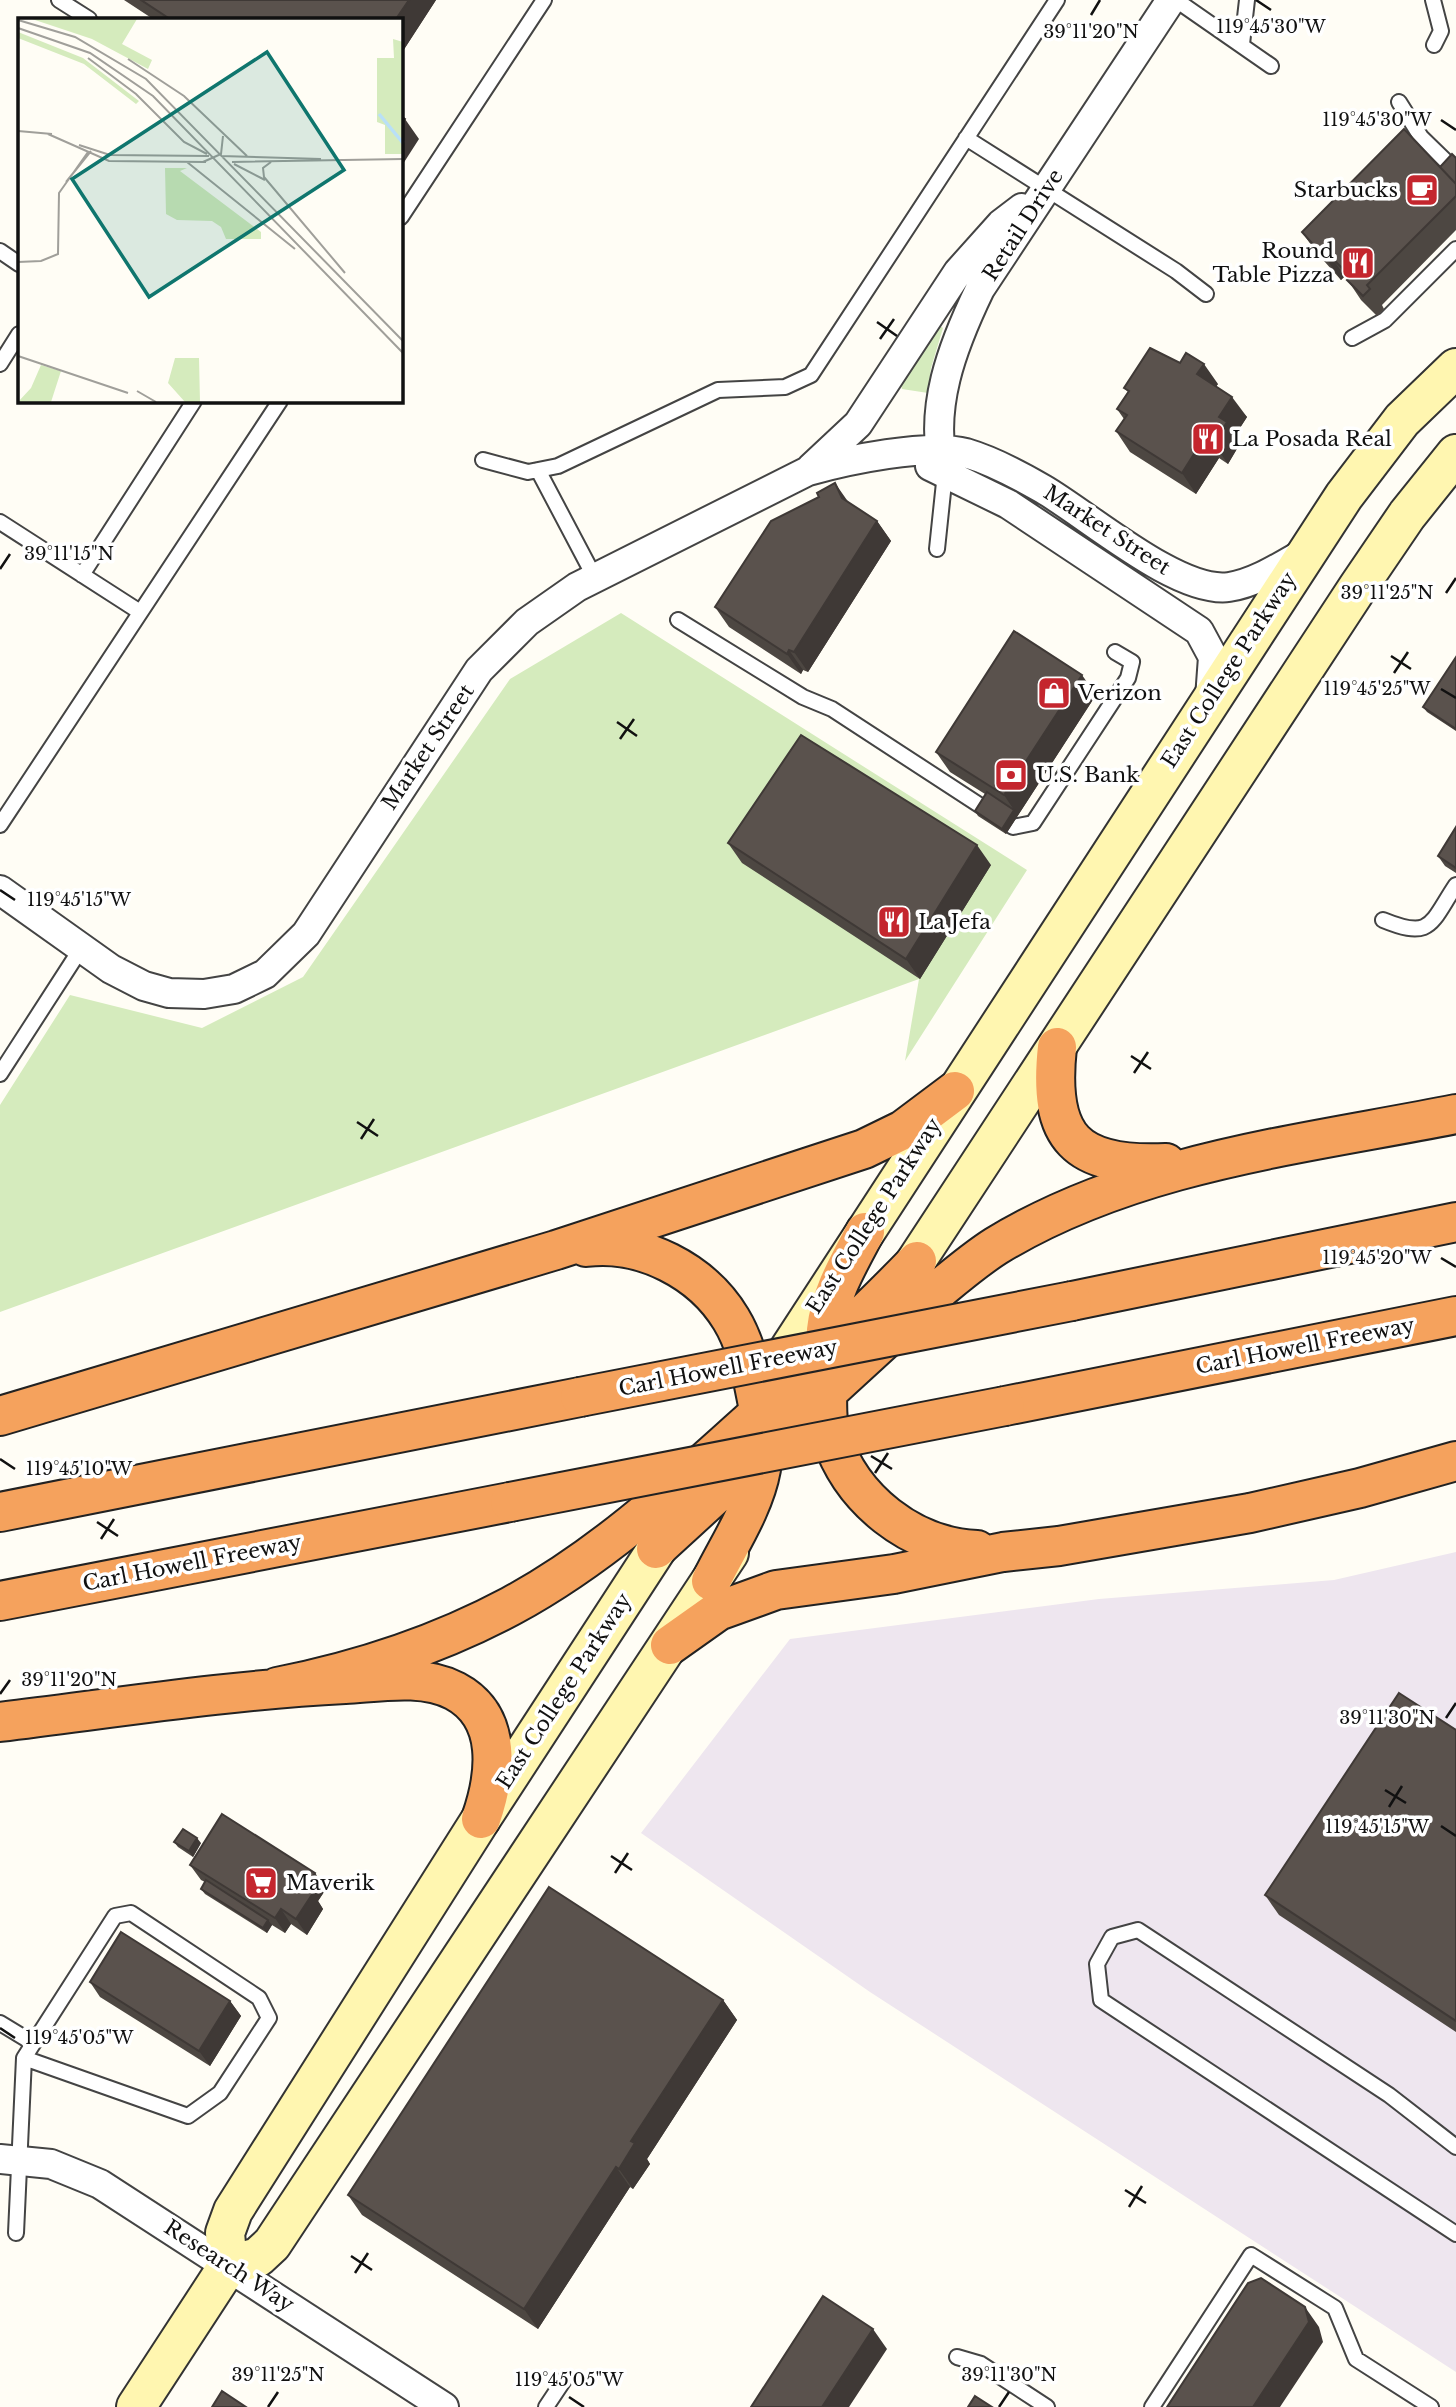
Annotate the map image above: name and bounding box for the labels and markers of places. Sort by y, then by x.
cafe icon: Starbucks [1403,171,1441,209]
place label: Starbucks [1293,177,1398,203]
place label: Round Table Pizza [1212,238,1334,288]
restaurant icon: Round Table Pizza [1339,244,1377,282]
restaurant icon: La Posada Real [1189,420,1227,458]
place label: La Posada Real [1232,426,1392,452]
shop icon: Verizon [1035,674,1073,712]
place label: Verizon [1077,680,1162,706]
bank icon: U.S. Bank [992,756,1030,794]
place label: U.S. Bank [1036,762,1139,788]
restaurant icon: La Jefa [875,903,913,941]
place label: La Jefa [918,909,991,935]
supermarket icon: Maverik [242,1864,280,1902]
place label: Maverik [286,1870,375,1896]

